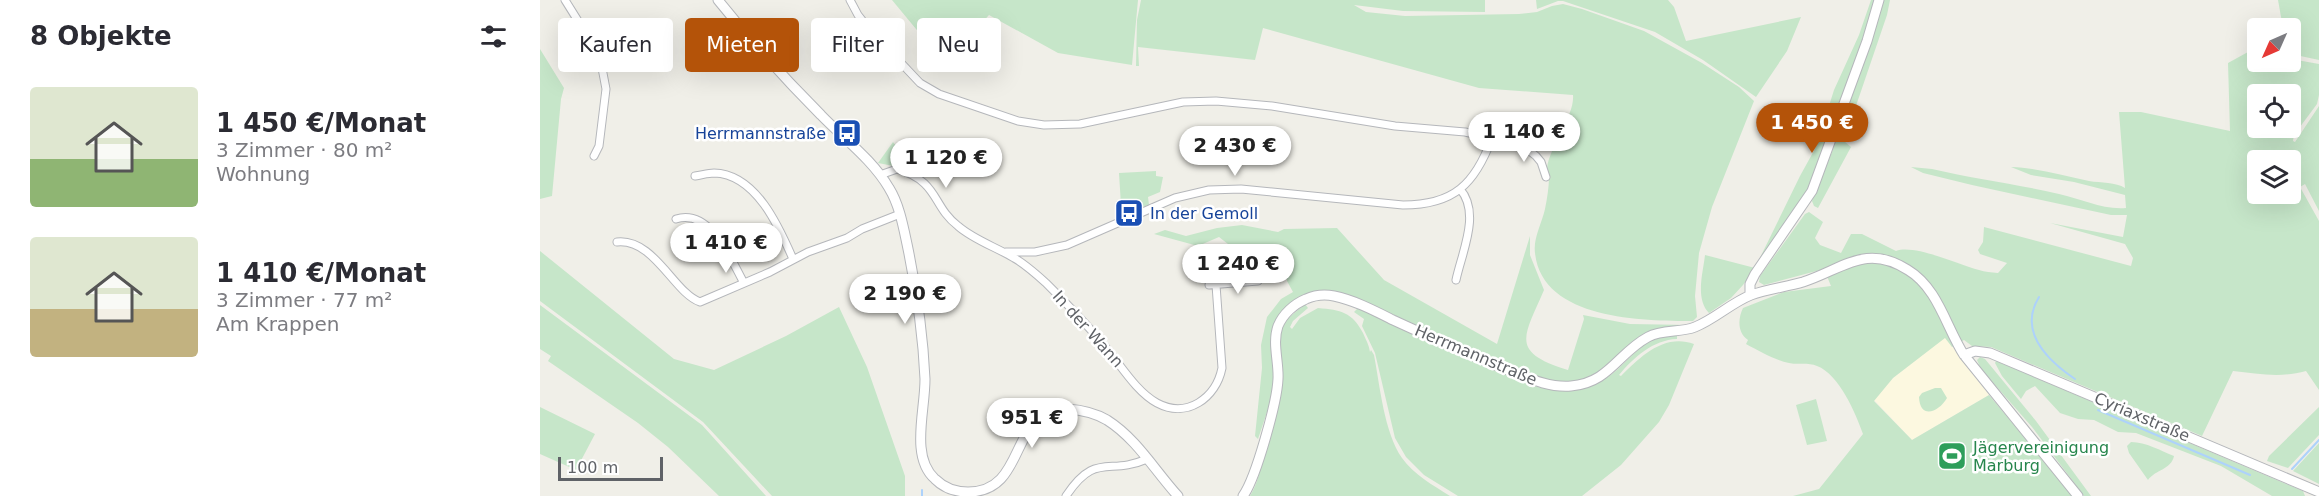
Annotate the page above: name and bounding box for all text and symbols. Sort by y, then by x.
chip: Kaufen [558,18,673,72]
chip: Mieten [685,18,799,72]
chip: Filter [811,18,905,72]
chip: Neu [917,18,1001,72]
north arrow [2247,18,2301,72]
map controls [2247,18,2301,204]
icon: filters [477,20,510,53]
text: 8 Objekte [30,21,172,51]
button: locate [2247,84,2301,138]
pin: 1 450 € [1757,103,1867,154]
text: 1 450 €/Monat [216,108,426,138]
text: 1 450 € [1770,110,1854,134]
icon: home [78,111,150,183]
pin: 1 140 € [1469,112,1579,163]
bus stop icon: Herrmannstraße [831,117,863,149]
text: 1 140 € [1482,119,1566,143]
place label: Herrmannstraße [695,124,826,143]
pin: 2 430 € [1180,126,1290,177]
text: 2 430 € [1193,133,1277,157]
text: 3 Zimmer · 80 m² [216,138,392,162]
pin: 1 120 € [891,138,1001,189]
text: 1 120 € [904,145,988,169]
button: layers [2247,150,2301,204]
text: Wohnung [216,162,310,186]
bus stop icon: In der Gemoll [1113,197,1145,229]
place label: In der Gemoll [1150,204,1258,223]
pin: 1 410 € [671,223,781,274]
text: 1 410 € [684,230,768,254]
pin: 1 240 € [1183,244,1293,295]
text: 1 240 € [1196,251,1280,275]
text: 1 410 €/Monat [216,258,426,288]
icon: home [78,261,150,333]
pin: 2 190 € [850,274,960,325]
text: 2 190 € [863,281,947,305]
street label: In der Wann [1049,287,1127,371]
text: 3 Zimmer · 77 m² [216,288,392,312]
text: Am Krappen [216,312,340,336]
street label: Herrmannstraße [1412,321,1540,389]
street label: Cyriaxstraße [2091,388,2193,446]
pin: 951 € [990,398,1074,449]
text: 951 € [1001,405,1063,429]
place label: Jägervereinigung Marburg [1972,438,2109,475]
sports icon: Jägervereinigung Marburg [1936,440,1968,472]
scale bar [558,454,663,482]
text: 100 m [567,458,618,477]

